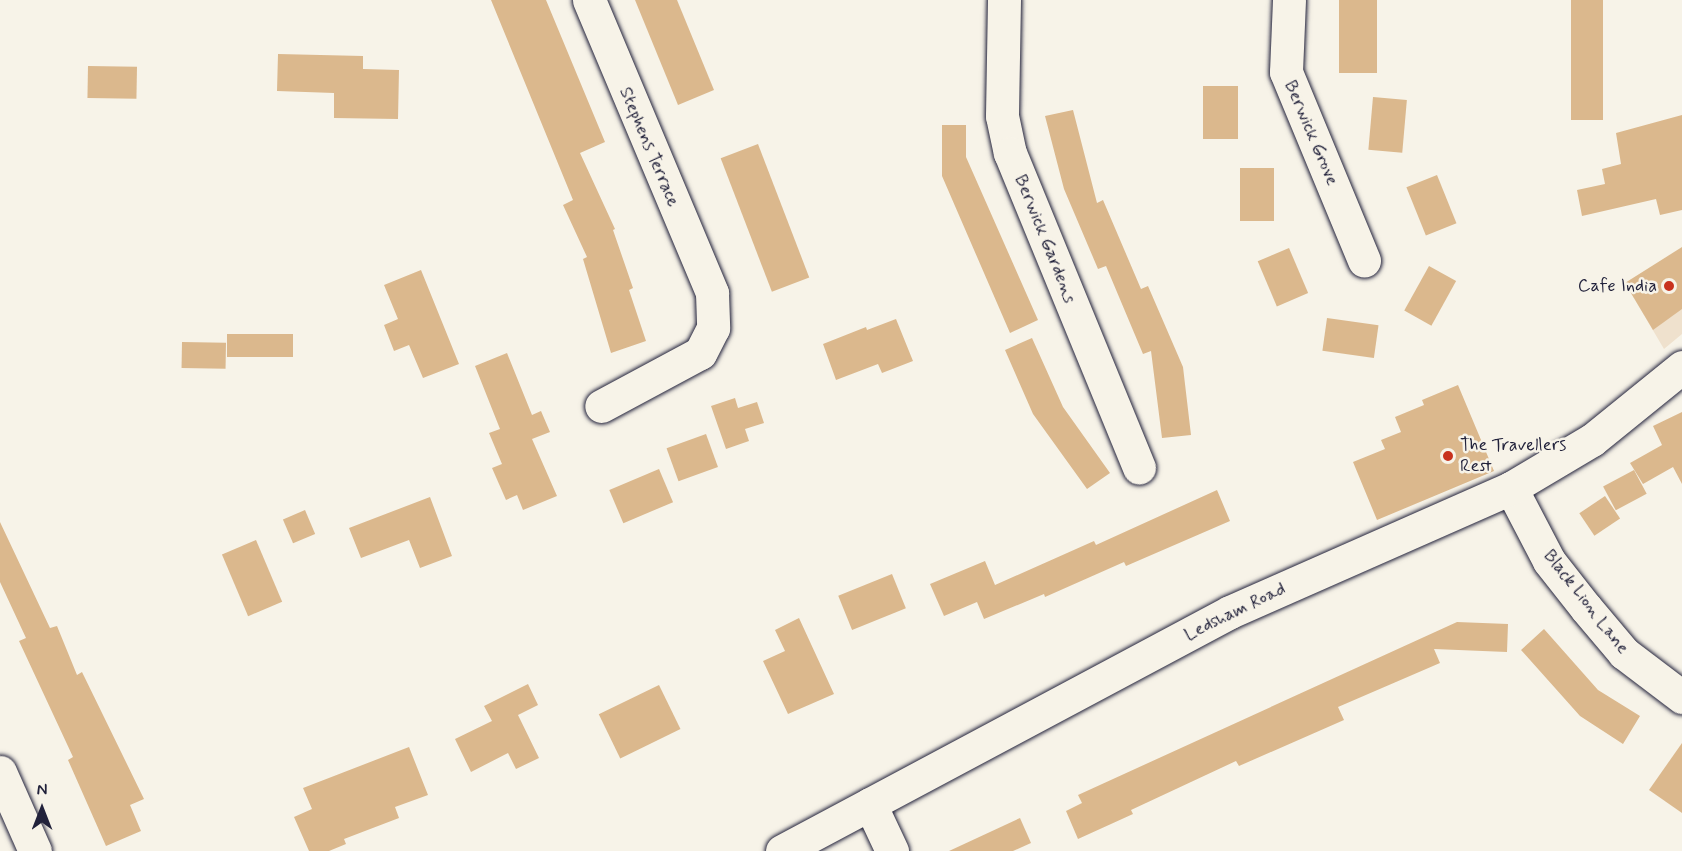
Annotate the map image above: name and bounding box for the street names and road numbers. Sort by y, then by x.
street label: Berwick Grove [1279,77,1343,189]
street label: Stephens Terrace [614,84,684,210]
street label: Berwick Gardens [1011,174,1079,304]
street label: Black Lion Lane [1540,547,1632,657]
street label: Ledsham Road [1181,579,1289,645]

